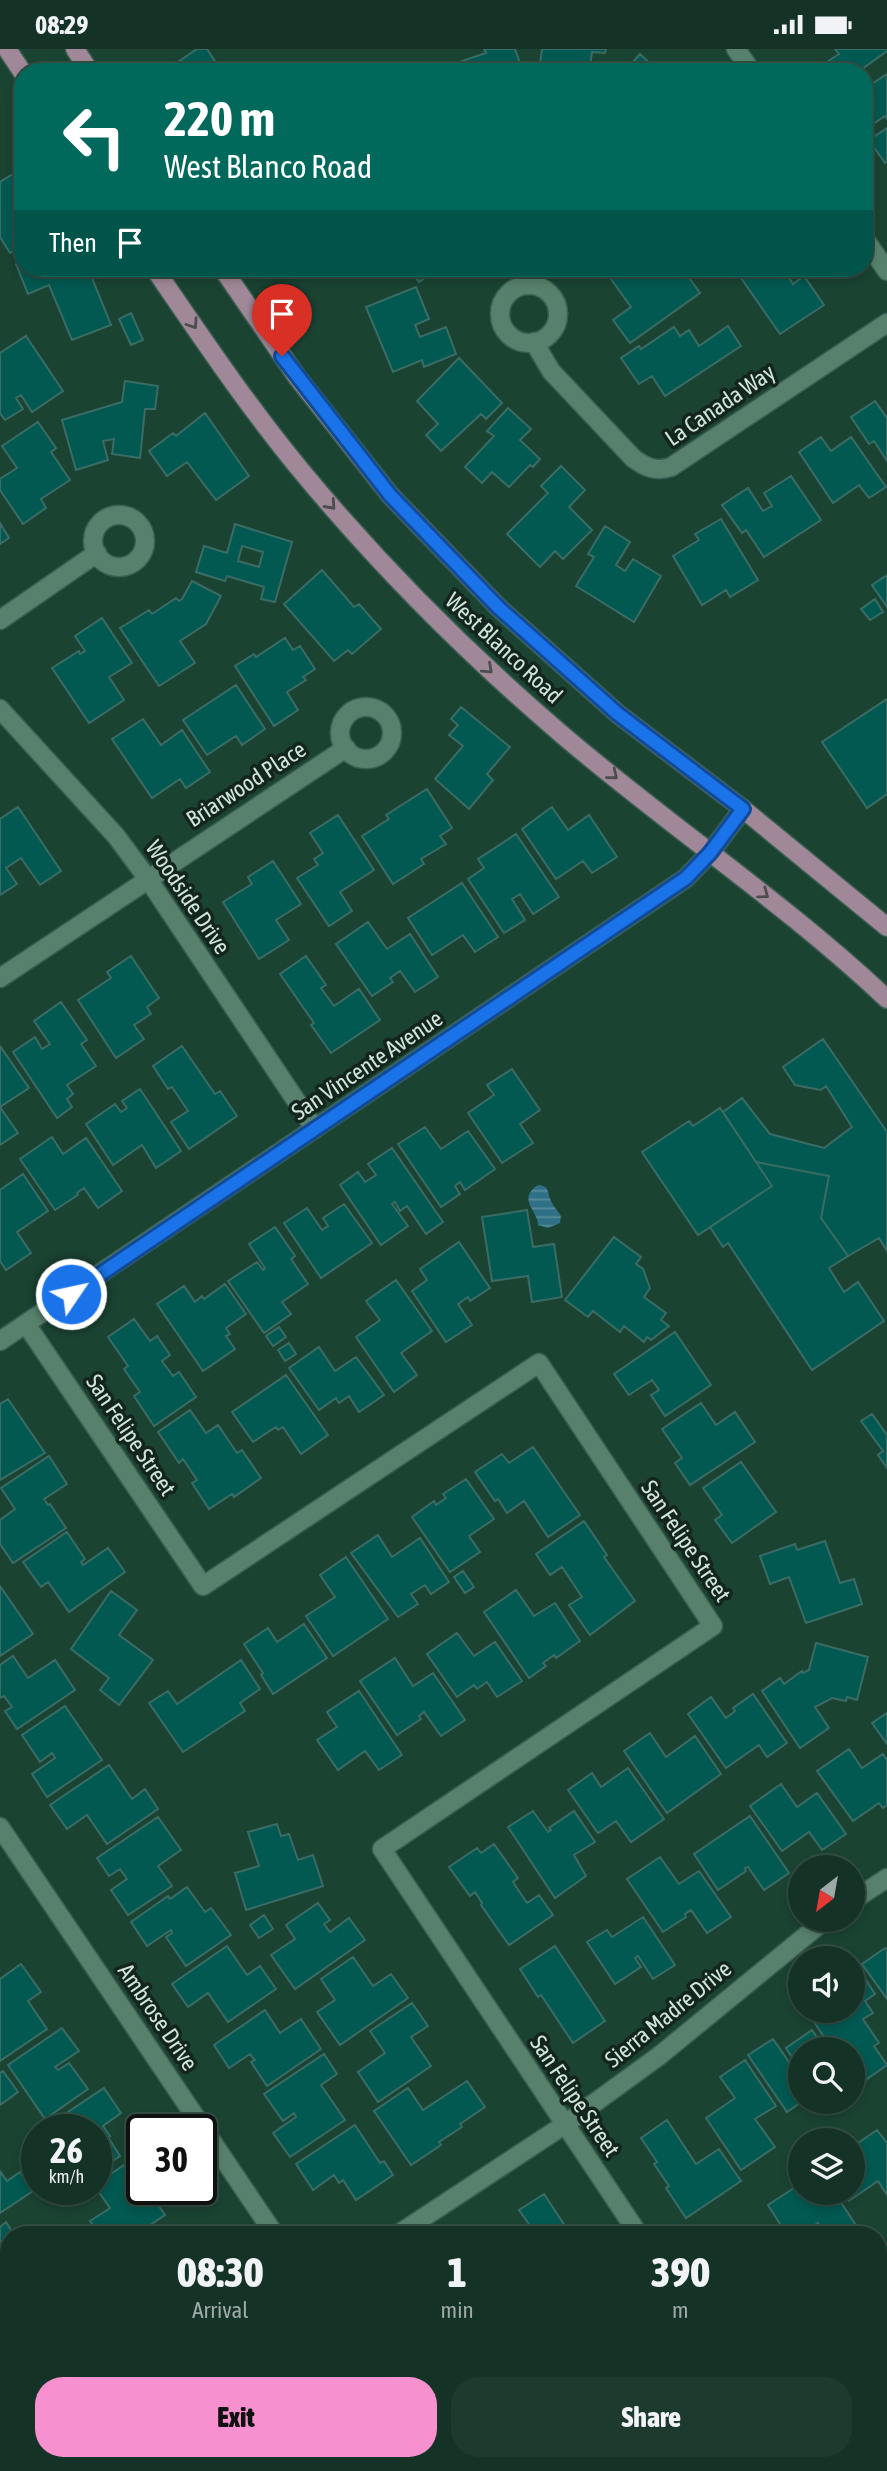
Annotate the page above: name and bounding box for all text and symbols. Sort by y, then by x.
text: 08:29 [35,10,89,40]
text: 220 m [164,90,275,146]
icon: left [49,91,140,182]
text: West Blanco Road [164,148,372,185]
icon: arrive [111,224,149,262]
text: Then [49,228,97,258]
pin [252,284,312,356]
icon: arrive [263,295,301,333]
one-way arrow [185,316,197,329]
street label: La Canada Way [660,359,780,451]
one-way arrow [323,497,335,510]
street label: West Blanco Road [440,587,568,709]
one-way arrow [480,661,493,673]
street label: Briarwood Place [182,736,310,832]
one-way arrow [606,767,618,780]
street label: Woodside Drive [141,835,235,959]
one-way arrow [756,886,769,899]
street label: San Vincente Avenue [287,1005,447,1125]
position arrow [34,1257,108,1331]
street label: San Felipe Street [81,1370,181,1500]
street label: San Felipe Street [636,1476,736,1606]
north arrow [788,1855,864,1932]
map controls [788,1855,865,2205]
button: sound [788,1946,865,2023]
street label: Sierra Madre Drive [600,1955,736,2073]
street label: Ambrose Drive [113,1959,203,2075]
street label: San Felipe Street [525,2031,625,2161]
button: search [788,2037,865,2114]
speed limit sign: 30 [126,2114,217,2205]
button: layers [788,2128,865,2205]
text: 26 [50,2130,83,2170]
text: km/h [49,2166,84,2187]
text: 08:30 [177,2248,264,2296]
text: 1 [447,2248,467,2296]
text: 390 [651,2248,710,2296]
text: Arrival [192,2297,248,2323]
text: min [441,2297,474,2323]
text: m [672,2297,689,2323]
button: Exit [35,2377,437,2457]
button: Share [451,2377,852,2457]

